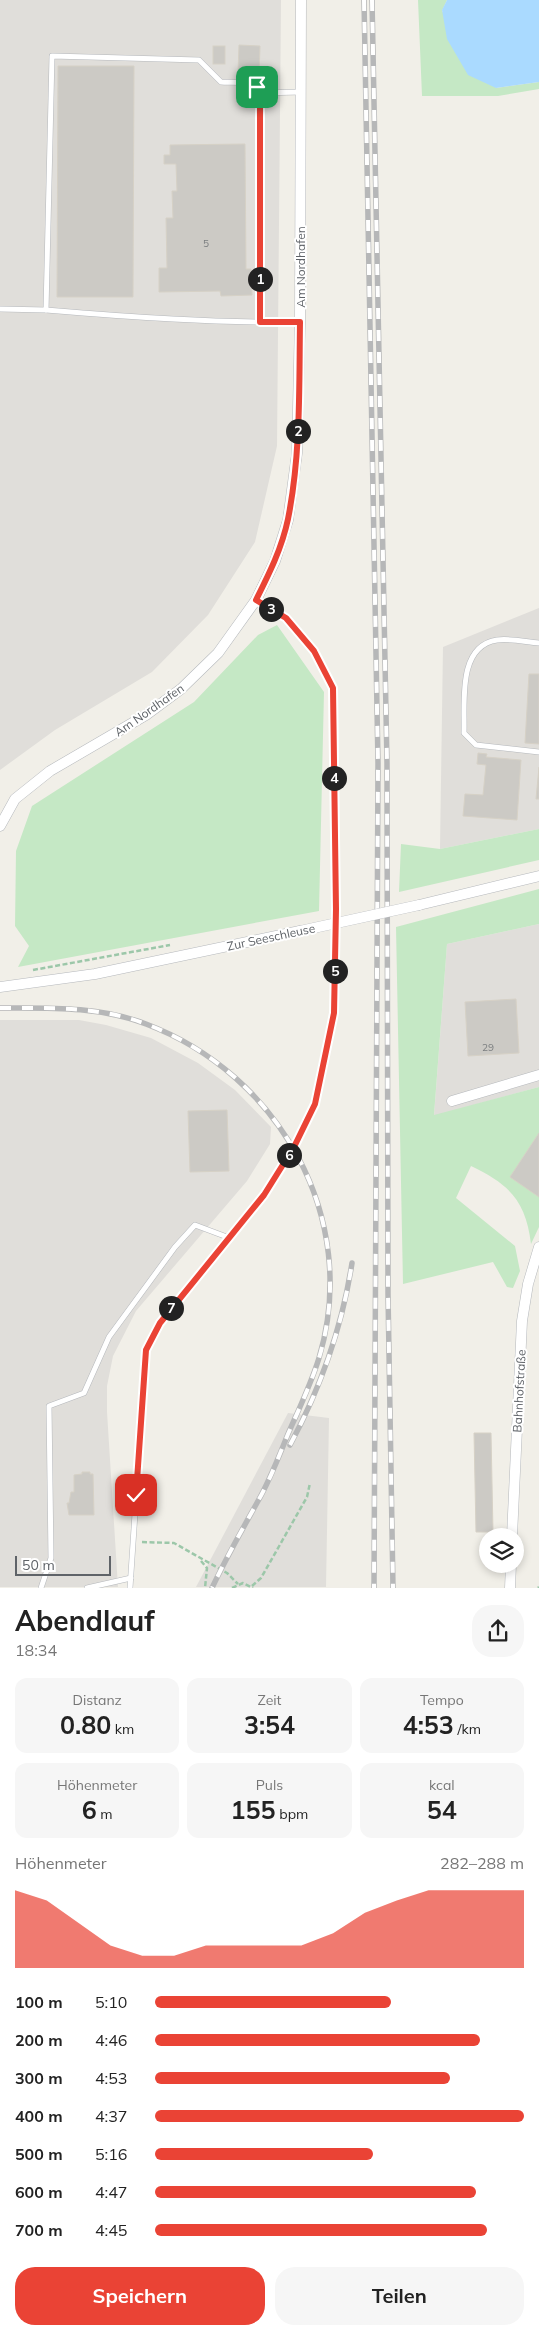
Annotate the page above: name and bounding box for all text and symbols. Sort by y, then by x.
pin [236,66,278,108]
icon: arrive [243,73,271,101]
street label: Am Nordhafen [293,226,308,308]
house number: 5 [203,237,209,250]
pin: 1 [248,266,272,292]
text: 1 [256,270,265,288]
pin: 2 [286,418,310,444]
text: 2 [294,422,303,440]
pin: 3 [258,596,284,622]
text: 3 [267,600,276,618]
street label: Am Nordhafen [111,680,187,740]
pin: 4 [322,766,346,790]
text: 4 [330,769,339,787]
street label: Zur Seeschleuse [226,920,316,954]
pin: 5 [322,958,348,984]
text: 5 [331,962,340,980]
house number: 29 [482,1041,494,1054]
pin: 6 [276,1142,302,1168]
text: 6 [285,1146,294,1164]
pin: 7 [158,1296,184,1320]
text: 7 [167,1299,176,1317]
street label: Bahnhofstraße [509,1349,529,1433]
pin [115,1474,157,1516]
icon: check [122,1481,150,1509]
map controls [479,1528,524,1573]
button: layers [479,1528,524,1573]
scale bar [15,1552,111,1576]
text: 50 m [22,1556,55,1574]
text: Abendlauf [15,1603,155,1638]
button: share [472,1605,524,1657]
text: 18:34 [15,1640,57,1660]
text: Distanz [72,1691,122,1709]
text: Zeit [258,1691,281,1709]
text: Tempo [420,1691,464,1709]
text: 0.80 [60,1709,111,1740]
text: 3:54 [244,1709,295,1740]
text: 4:53 [403,1709,454,1740]
text: km [111,1720,134,1738]
text: /km [454,1720,481,1738]
text: Höhenmeter [57,1776,137,1794]
text: Puls [256,1776,283,1794]
text: kcal [429,1776,455,1794]
text: 6 [82,1794,97,1825]
text: 155 [231,1794,276,1825]
text: 54 [427,1794,457,1825]
text: m [97,1805,113,1823]
text: bpm [276,1805,308,1823]
text: Höhenmeter [15,1853,107,1873]
text: 282–288 m [440,1853,524,1873]
text: 100 m [15,1992,63,2012]
text: 5:10 [95,1992,127,2012]
text: 200 m [15,2030,63,2050]
text: 4:46 [95,2030,127,2050]
text: 300 m [15,2068,63,2088]
text: 4:53 [95,2068,127,2088]
text: 400 m [15,2106,63,2126]
text: 4:37 [95,2106,127,2126]
text: 500 m [15,2144,63,2164]
text: 5:16 [95,2144,127,2164]
text: 600 m [15,2182,63,2202]
text: 4:47 [95,2182,127,2202]
text: 700 m [15,2220,63,2240]
text: 4:45 [95,2220,127,2240]
button: Speichern [15,2267,265,2325]
button: Teilen [275,2267,524,2325]

